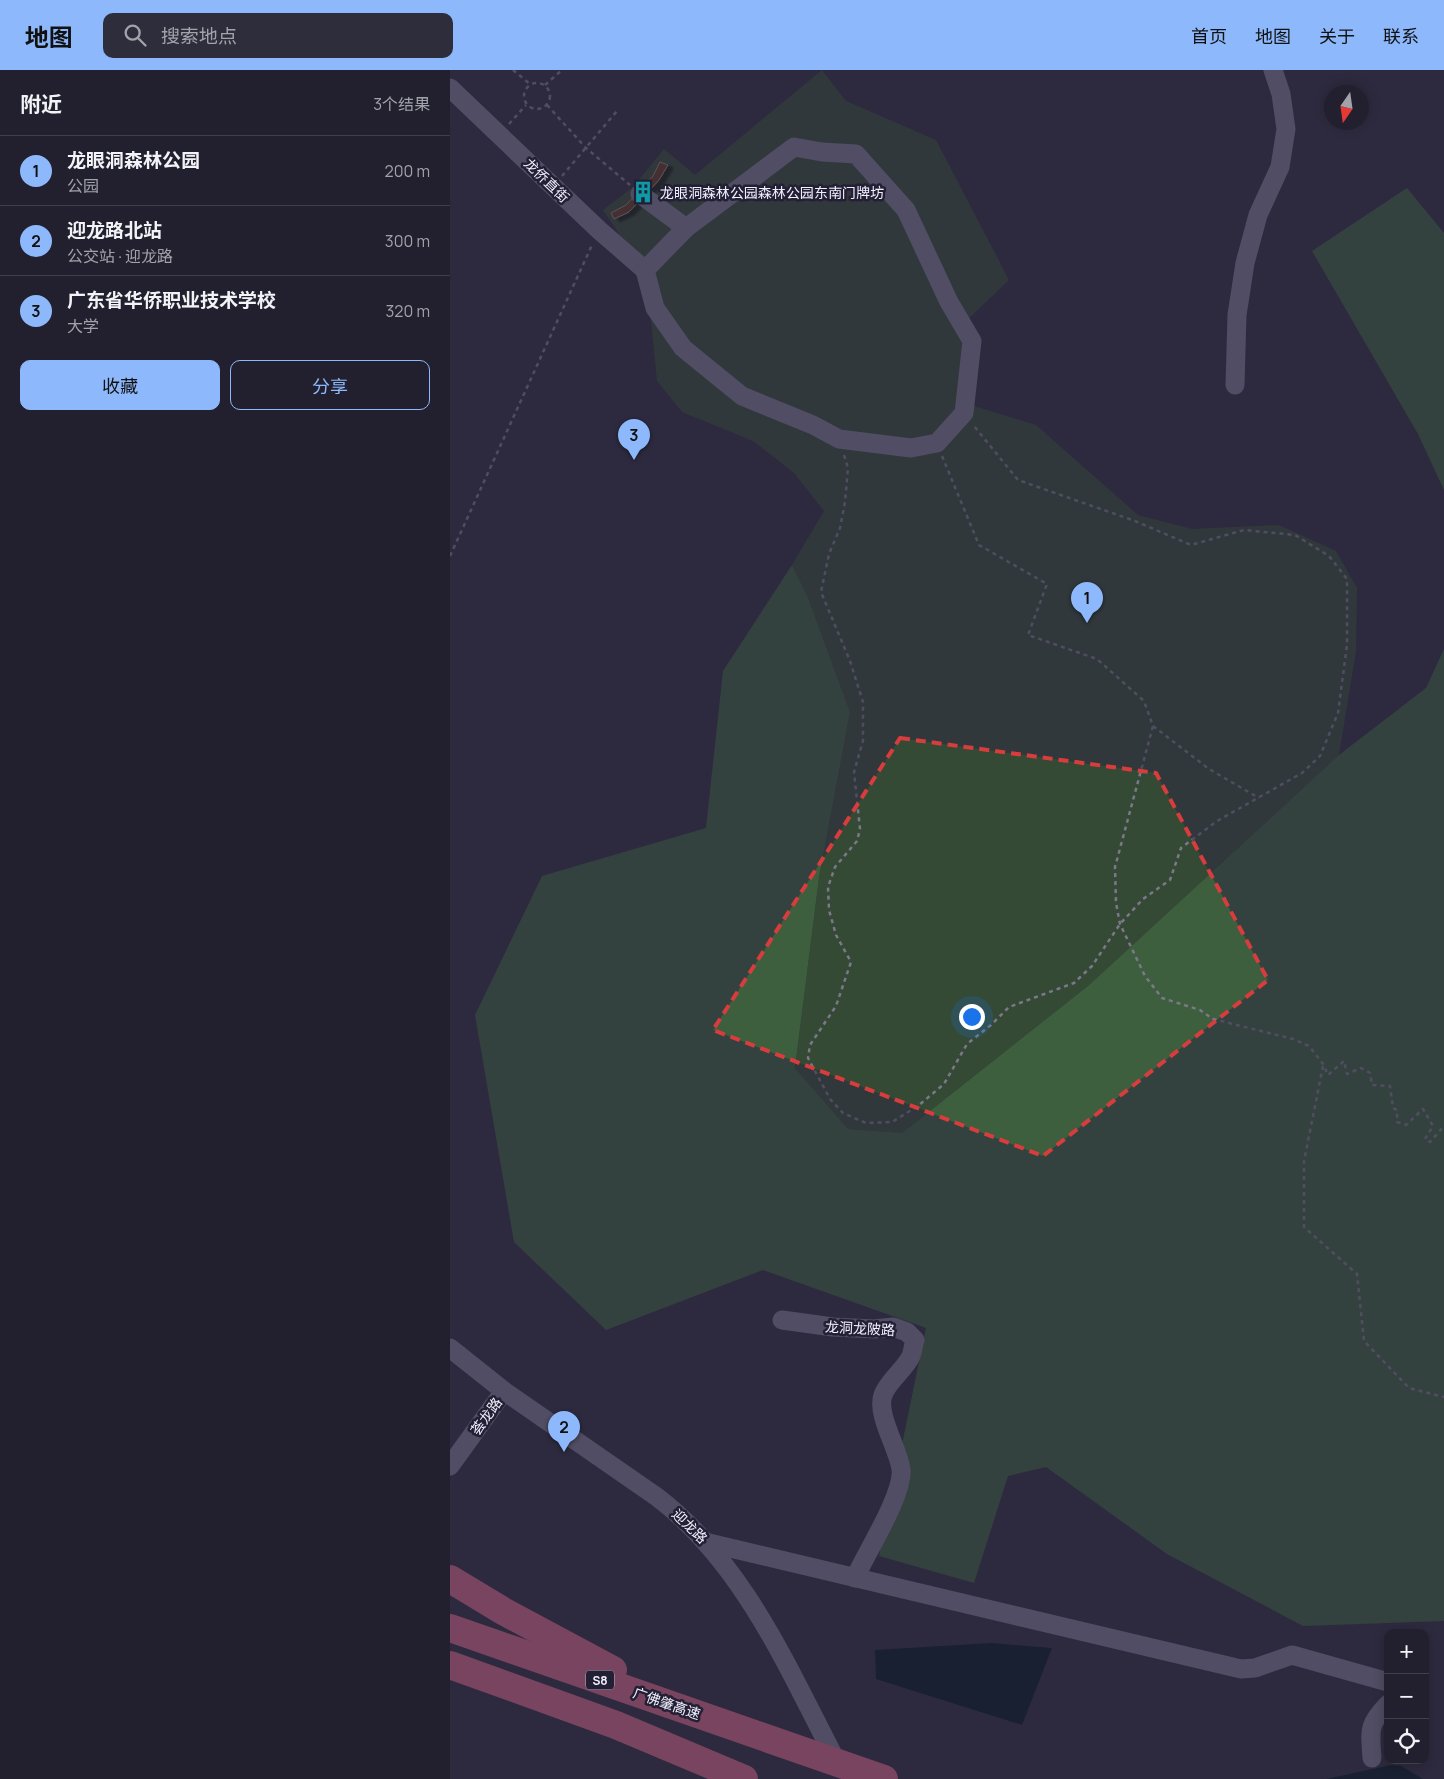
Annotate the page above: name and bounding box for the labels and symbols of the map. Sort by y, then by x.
north arrow [1324,85,1369,130]
street label: 龙侨直街 [520,154,574,206]
building icon: 龙眼洞森林公园森林公园东南门牌坊 [630,179,656,205]
place label: 龙眼洞森林公园森林公园东南门牌坊 [660,183,884,202]
pin: 3 [618,419,650,460]
pin: 1 [1071,582,1103,623]
your location [959,1004,985,1030]
street label: 龙洞龙陂路 [825,1317,895,1339]
street label: 荟龙路 [466,1393,506,1439]
pin: 2 [548,1411,580,1452]
street label: 迎龙路 [668,1505,712,1547]
road number: S8 [586,1670,614,1690]
street label: 广佛肇高速 [631,1683,703,1723]

